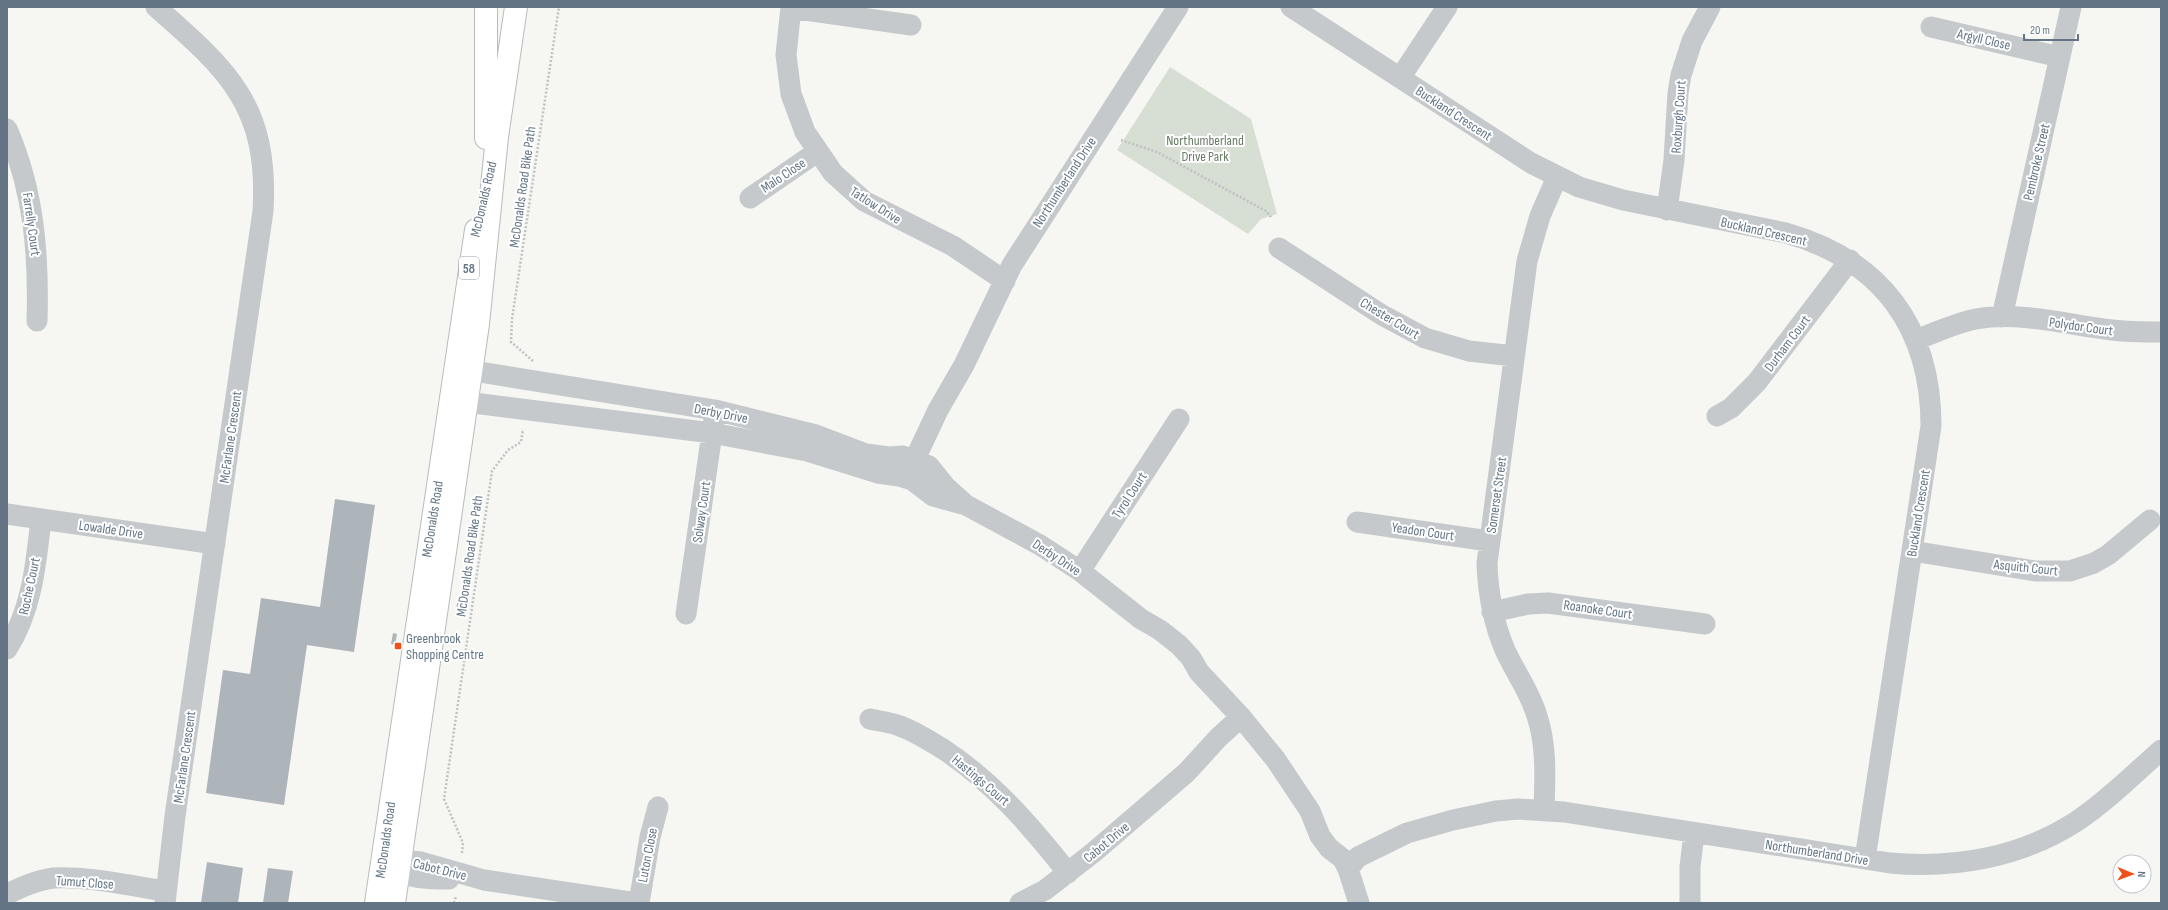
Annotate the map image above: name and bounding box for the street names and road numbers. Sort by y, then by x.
street label: Argyll Close [1955,25,2012,54]
street label: Roxburgh Court [1667,80,1690,154]
street label: Buckland Crescent [1412,82,1495,144]
street label: Pembroke Street [2019,122,2054,202]
street label: McDonalds Road Bike Path [506,125,539,249]
street label: Northumberland Drive [1029,134,1100,231]
street label: Malo Close [758,154,809,197]
street label: McDonalds Road [467,160,500,239]
street label: Tatlow Drive [847,183,905,228]
street label: Farrelly Court [19,191,44,257]
street label: Buckland Crescent [1719,213,1809,250]
road number: 58 [459,257,479,279]
street label: Chester Court [1357,294,1423,343]
street label: Durham Court [1761,312,1814,375]
street label: Polydor Court [2048,314,2114,339]
street label: McFarlane Crescent [216,390,245,484]
street label: Derby Drive [693,400,749,427]
street label: Somerset Street [1483,456,1510,534]
street label: Buckland Crescent [1903,468,1934,558]
street label: Tyrol Court [1108,469,1151,522]
street label: McDonalds Road [418,480,447,558]
street label: Solway Court [689,480,714,544]
street label: McDonalds Road Bike Path [453,494,486,618]
street label: Lowalde Drive [78,517,144,542]
street label: Yeadon Court [1391,519,1455,544]
street label: Derby Drive [1029,536,1084,579]
street label: Roche Court [15,556,44,616]
street label: Asquith Court [1992,556,2059,579]
street label: Roanoke Court [1563,596,1633,623]
street label: McFarlane Crescent [170,710,199,804]
street label: Hastings Court [948,751,1013,809]
street label: McDonalds Road [372,801,399,879]
street label: Cabot Drive [1080,818,1133,866]
street label: Luton Close [634,826,661,884]
street label: Northumberland Drive [1764,836,1870,869]
street label: Cabot Drive [411,855,468,884]
street label: Tumut Close [56,872,114,893]

